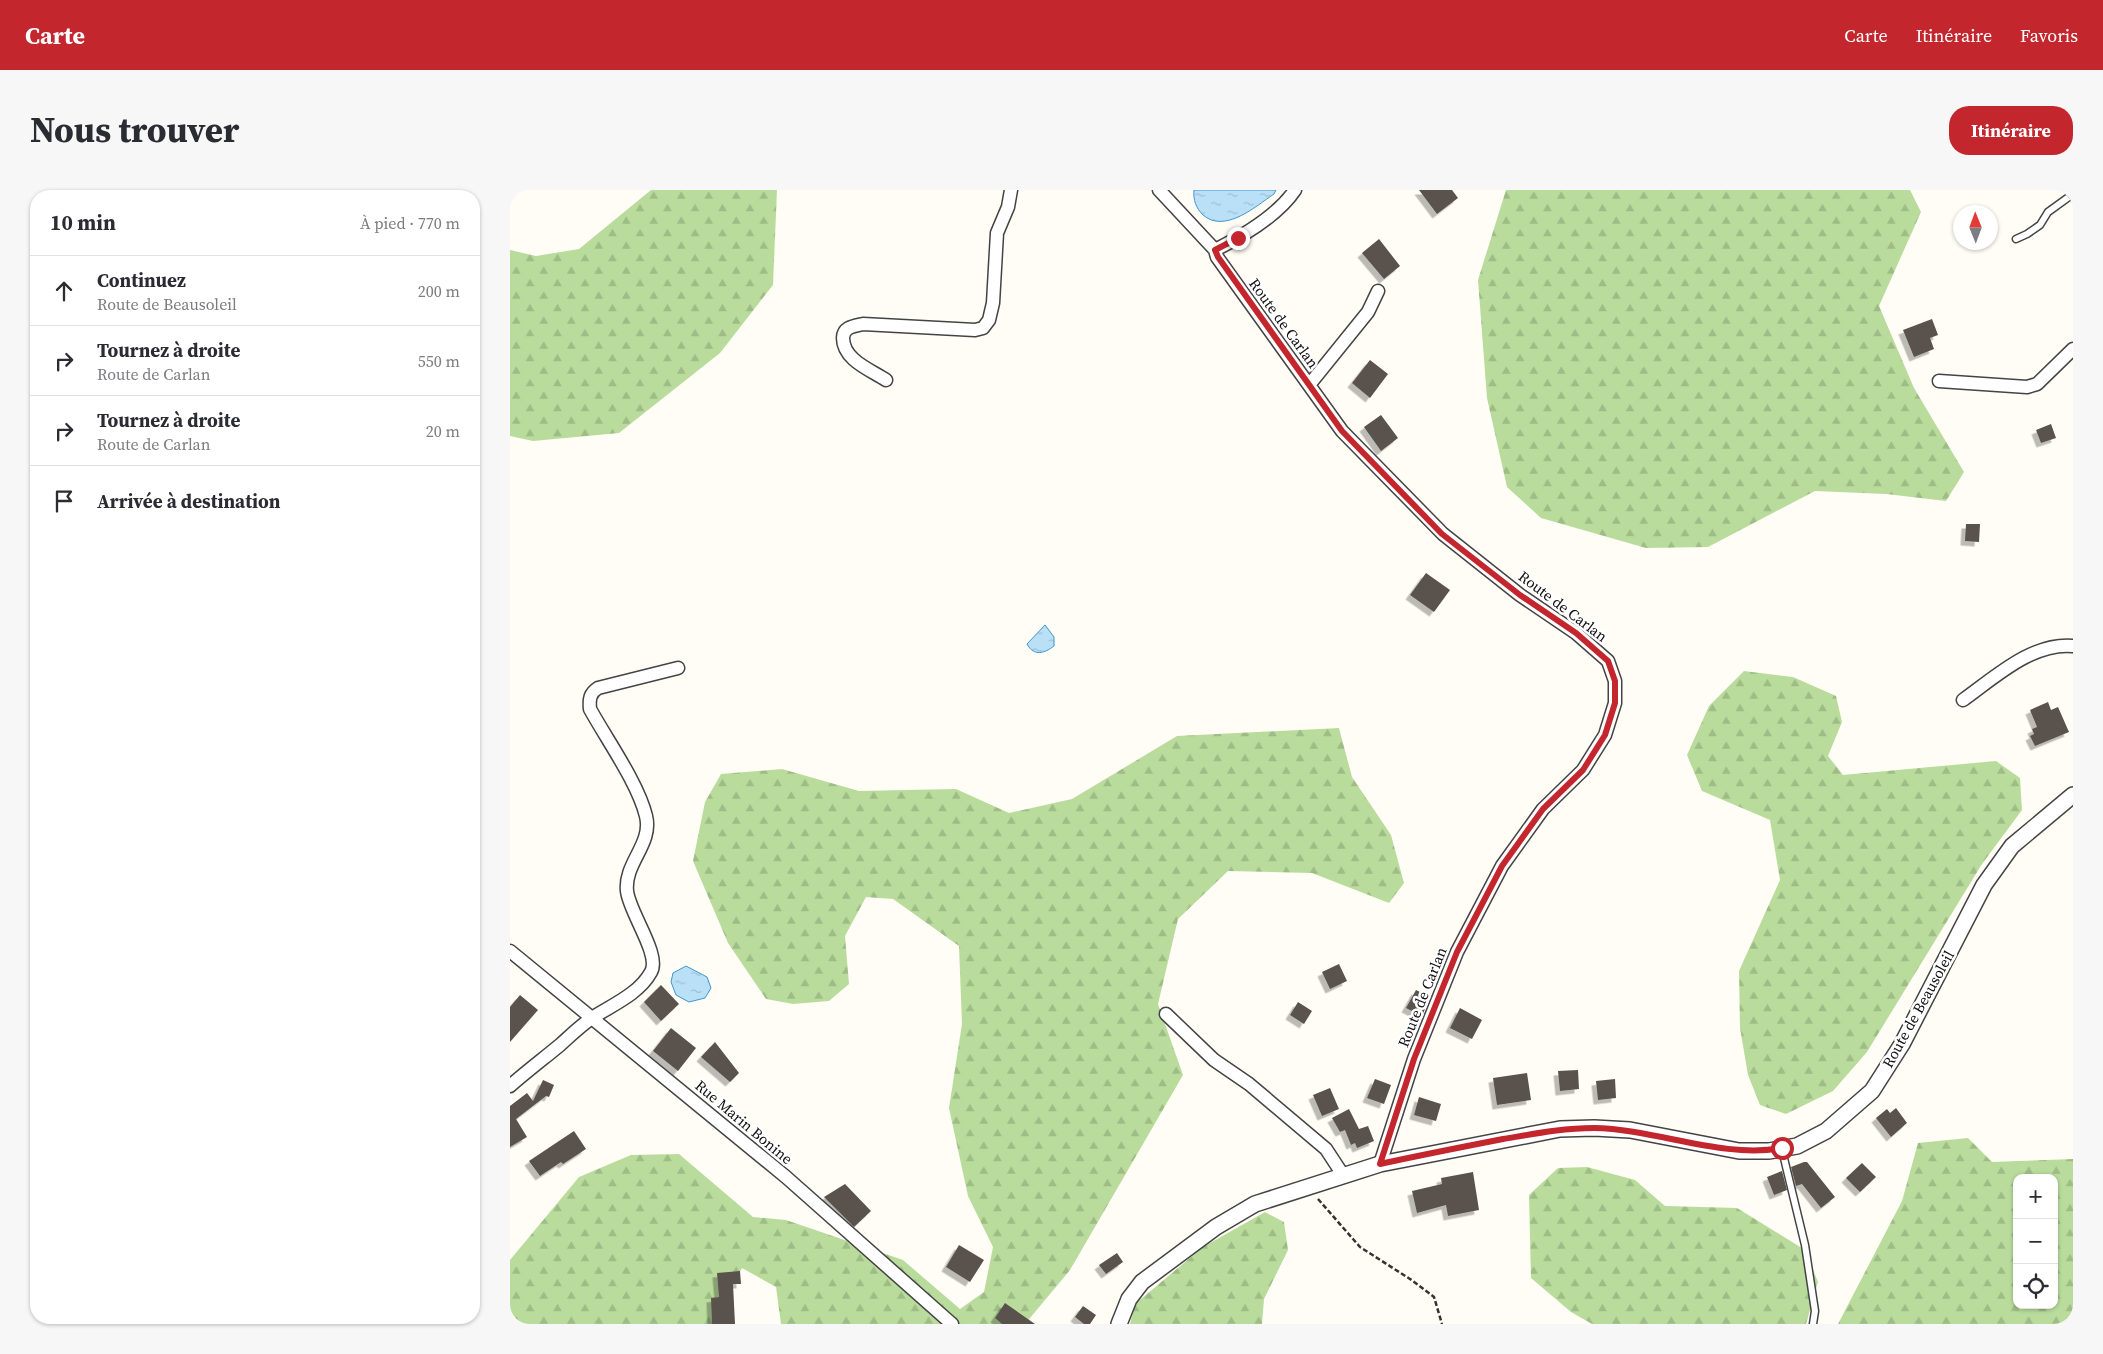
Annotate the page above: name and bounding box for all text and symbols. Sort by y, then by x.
text: Carte [25,19,85,52]
text: Carte [1844,23,1888,48]
text: Itinéraire [1916,23,1992,48]
text: Favoris [2020,23,2078,48]
text: Nous trouver [30,106,239,154]
button: Itinéraire [1949,106,2073,155]
north arrow [1953,205,1998,250]
text: 10 min [50,208,116,237]
text: À pied · 770 m [360,212,460,234]
route end [1227,227,1250,250]
text: Continuez [97,267,186,293]
street label: Route de Carlan [1244,274,1324,372]
icon: ahead [50,277,78,305]
text: 200 m [418,280,460,302]
text: Route de Beausoleil [97,293,237,315]
text: Tournez à droite [97,337,240,363]
icon: right [50,347,78,375]
text: 550 m [418,350,460,372]
text: Route de Carlan [97,363,210,385]
text: Tournez à droite [97,407,240,433]
icon: right [50,417,78,445]
text: 20 m [426,420,460,442]
text: Route de Carlan [97,433,210,455]
icon: arrive [50,487,78,515]
text: Arrivée à destination [97,488,280,514]
street label: Route de Carlan [1514,566,1612,646]
street label: Route de Carlan [1392,944,1452,1050]
street label: Route de Beausoleil [1877,946,1959,1071]
street label: Rue Marin Bonine [691,1075,798,1169]
route start [1771,1137,1794,1160]
map controls [2013,1174,2058,1309]
button: + [2013,1174,2058,1219]
button: − [2013,1219,2058,1264]
button: locate [2013,1264,2058,1309]

